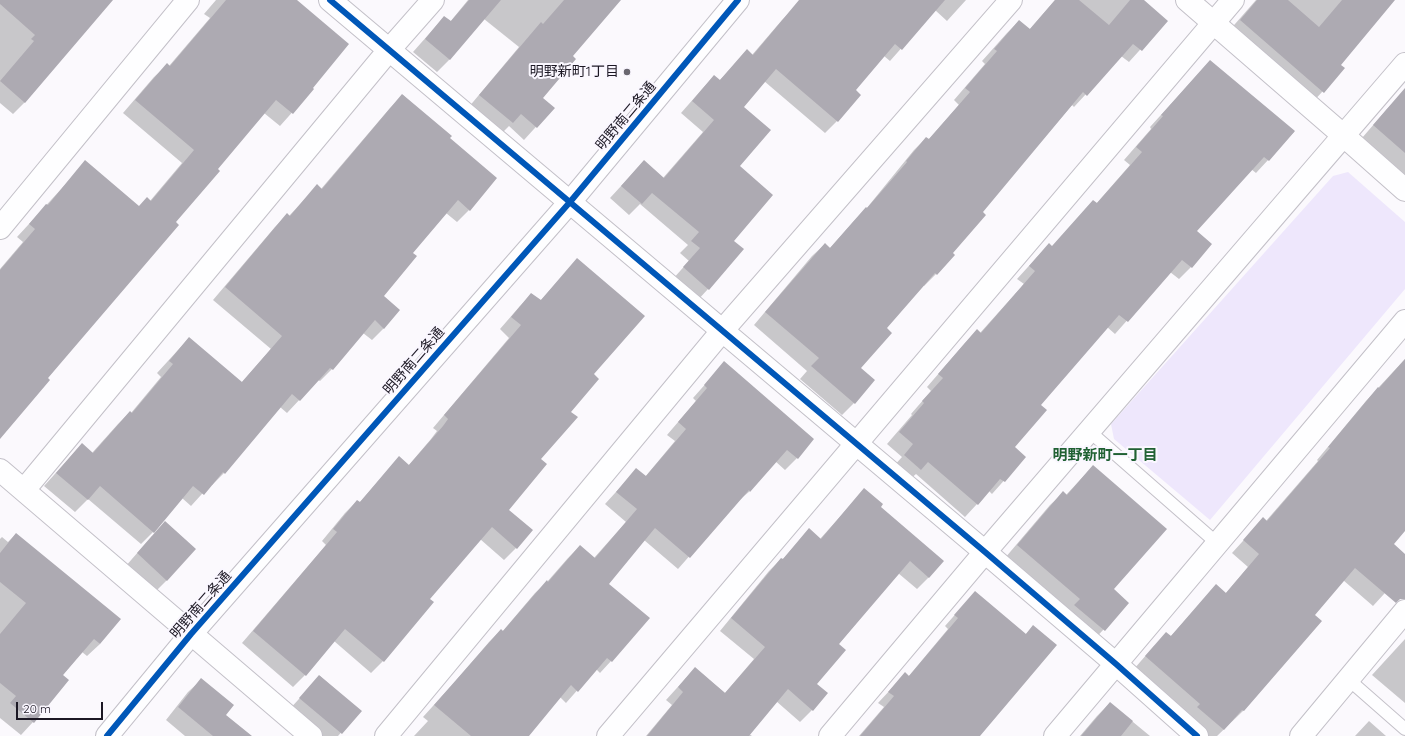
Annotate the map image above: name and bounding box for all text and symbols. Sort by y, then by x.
place label: 明野新町1丁目 [530,64,619,80]
marker: 明野新町1丁目 [622,67,632,77]
street label: 明野南二条通 [593,78,659,154]
street label: 明野南二条通 [380,324,448,398]
district label: 明野新町一丁目 [1053,446,1157,464]
street label: 明野南二条通 [167,568,235,642]
scale bar [18,694,105,720]
text: 20 m [23,701,51,716]

